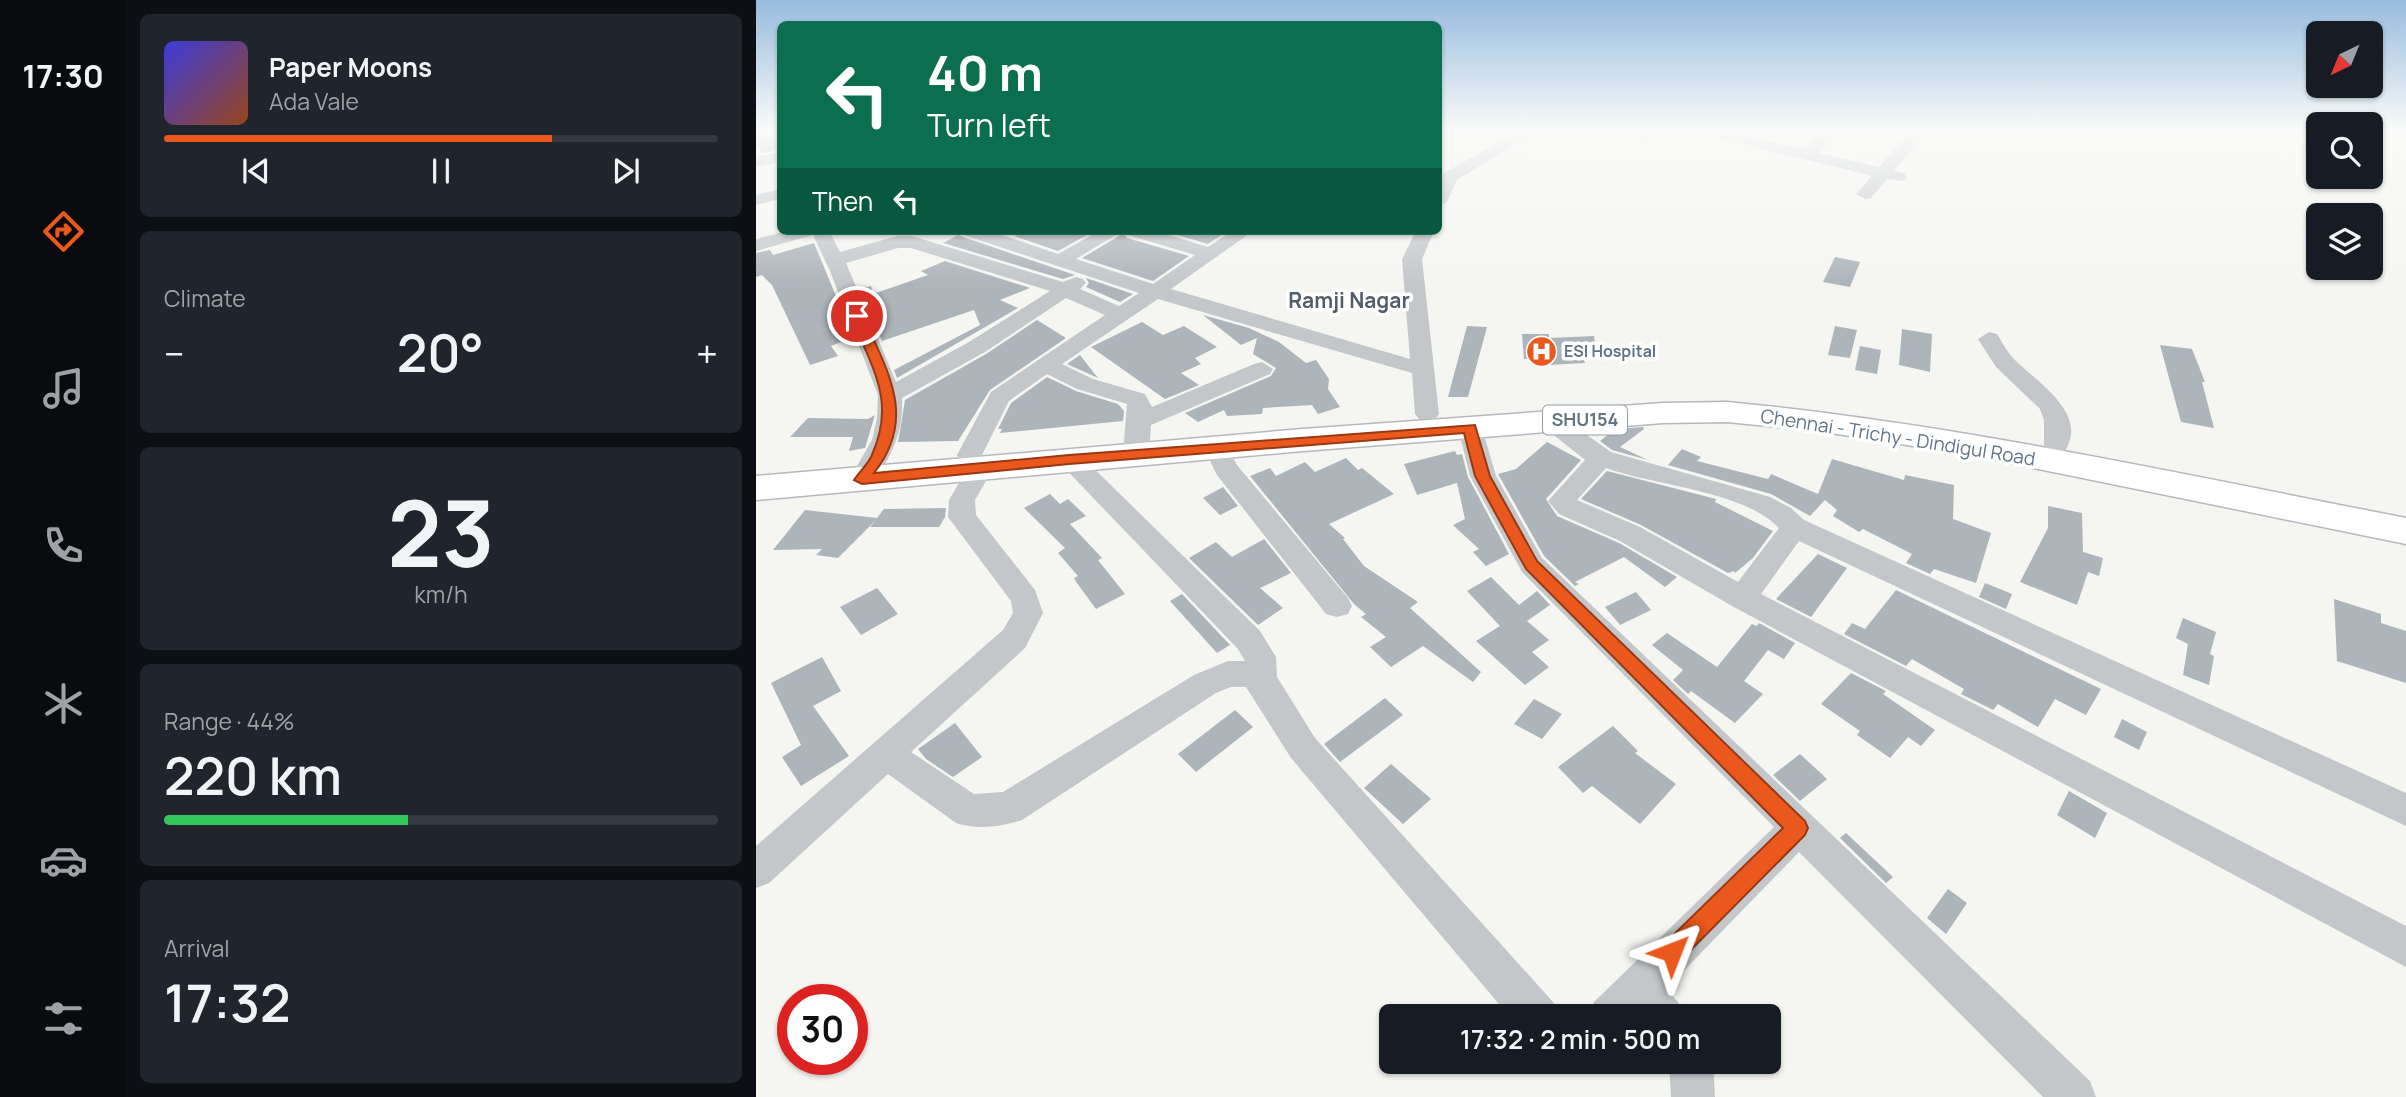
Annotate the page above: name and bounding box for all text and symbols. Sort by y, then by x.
north arrow [2306,21,2384,98]
map controls [2306,21,2383,280]
text: 40 m [927,39,1043,106]
text: Paper Moons [269,49,432,85]
icon: left [812,49,903,140]
text: 17:30 [22,54,104,98]
text: Ada Vale [269,85,359,117]
text: Turn left [927,103,1051,147]
button: search [2306,112,2383,189]
icon: previous [237,152,275,190]
icon: pause [422,152,460,190]
icon: next [607,152,645,190]
icon: left [887,182,925,220]
text: Then [812,183,873,219]
button: layers [2306,203,2383,280]
icon: directions [39,207,88,256]
text: Climate [164,282,246,314]
pin [827,286,887,346]
district label: Ramji Nagar [1288,286,1410,314]
icon: arrive [838,297,876,335]
text: 20° [397,317,484,388]
text: − [164,327,185,379]
text: + [696,327,718,379]
hospital icon: ESI Hospital [1524,334,1558,368]
place label: ESI Hospital [1564,340,1656,362]
icon: music [39,364,88,413]
street label: Chennai - Trichy - Dindigul Road [1759,402,2037,472]
road number: SHU154 [1543,406,1627,434]
text: 23 [387,470,495,594]
icon: phone [39,521,88,570]
text: km/h [414,578,468,610]
icon: climate [39,679,88,728]
text: Range · 44% [164,705,295,737]
text: 220 km [164,740,342,811]
icon: car [39,836,88,885]
position arrow [1635,915,1709,989]
text: Arrival [164,932,230,964]
text: 17:32 [164,967,290,1038]
speed limit sign: 30 [777,984,868,1075]
icon: filters [39,994,88,1043]
text: 17:32 · 2 min · 500 m [1460,1021,1700,1057]

